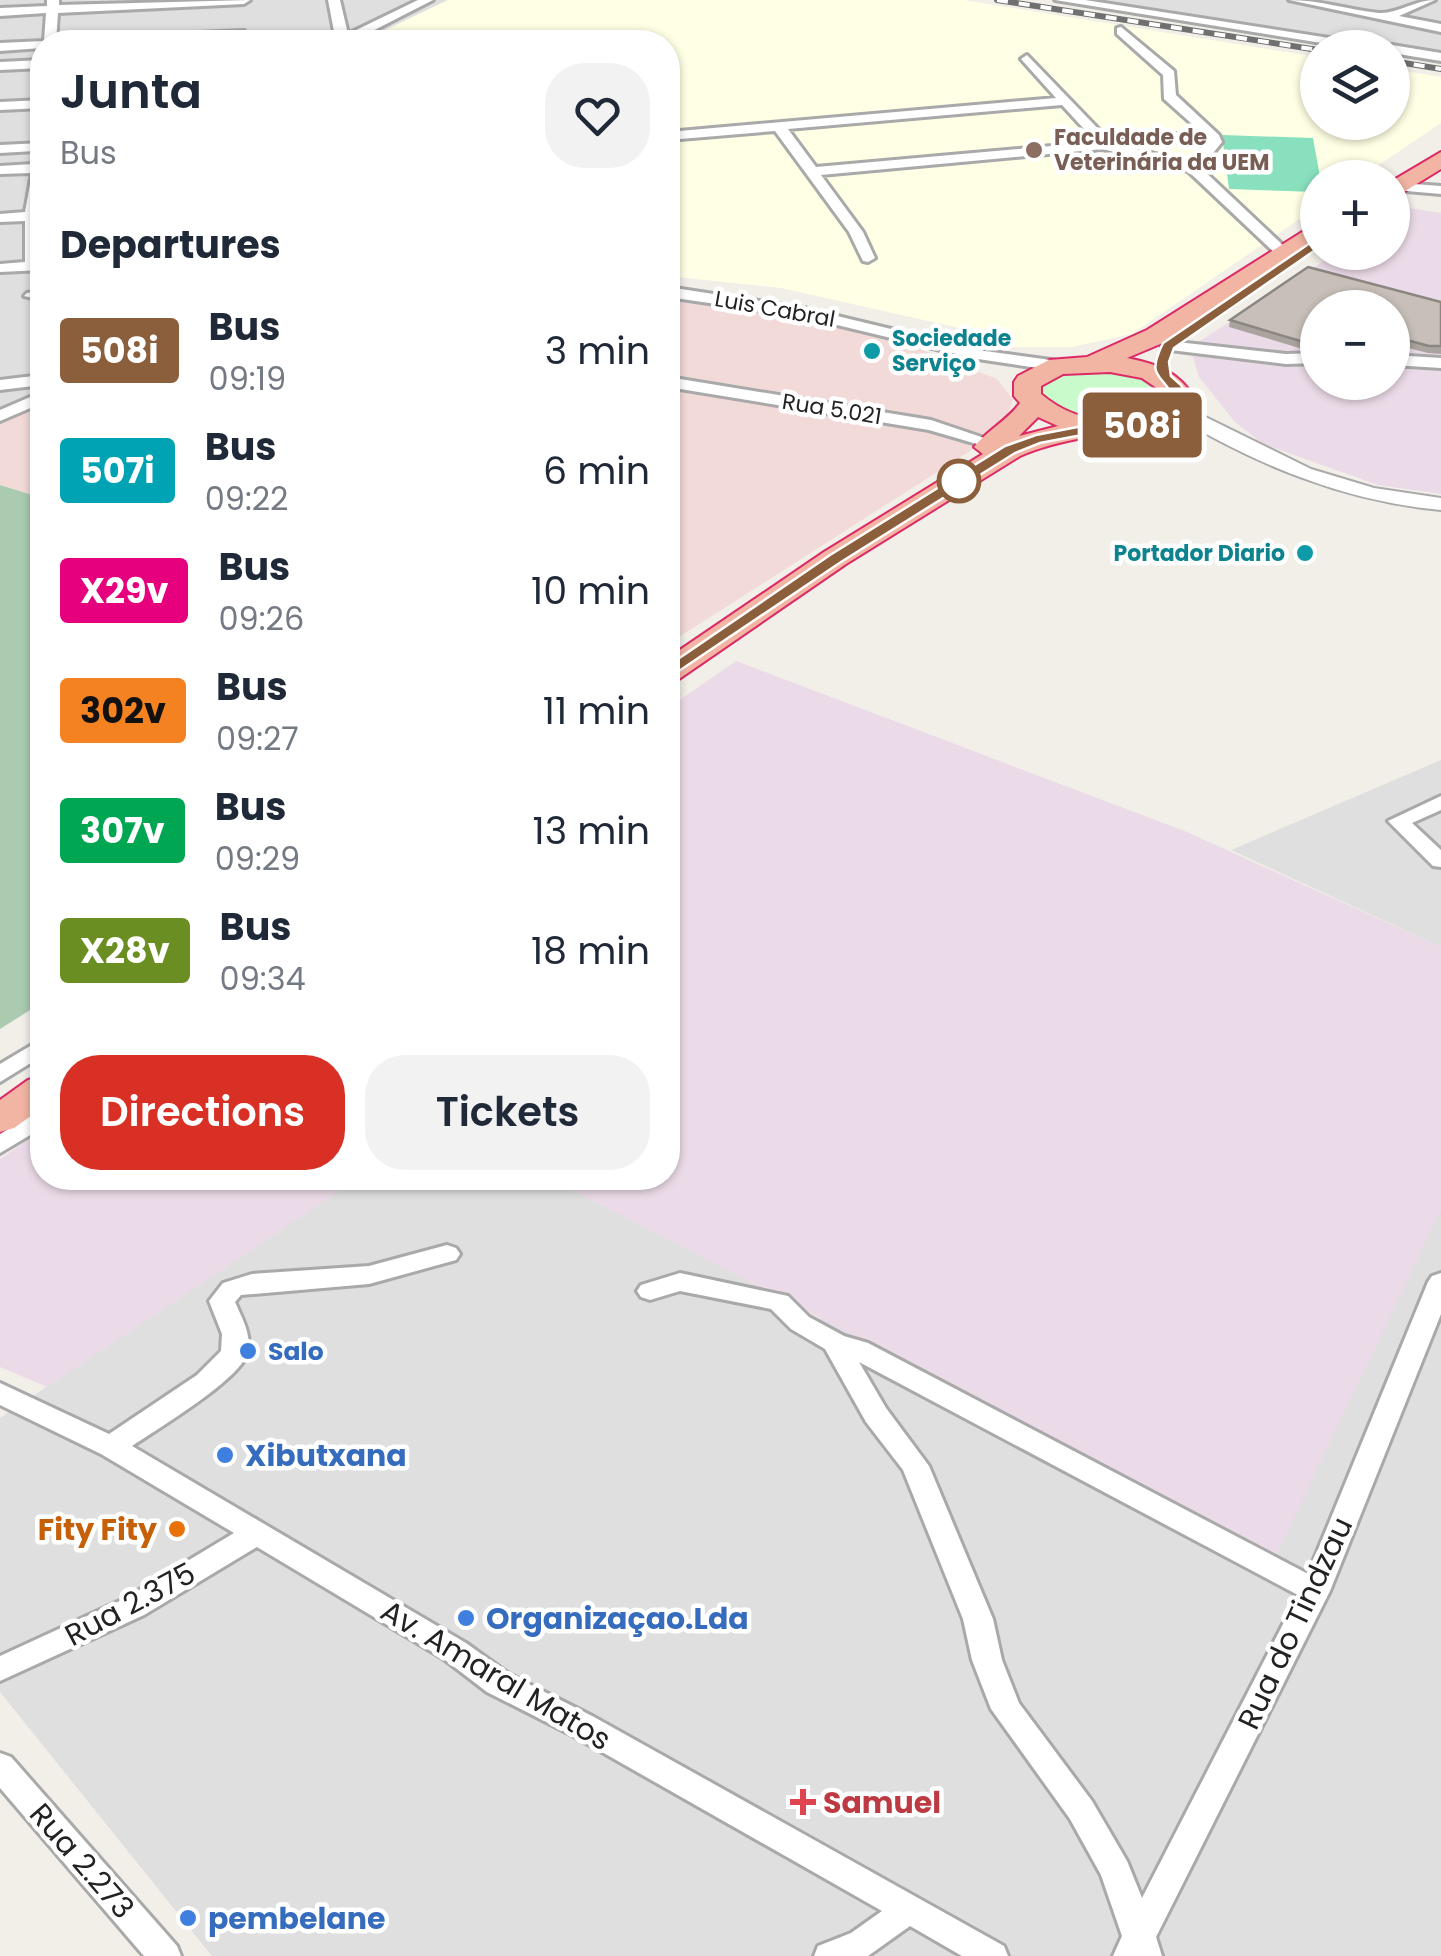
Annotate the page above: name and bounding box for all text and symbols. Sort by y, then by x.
map controls [1300,30,1410,400]
button: layers [1300,30,1410,140]
text: Junta [60,58,202,125]
button: heart [545,63,650,168]
place label: Faculdade de Veterinária da UEM [1054,122,1269,178]
text: Bus [60,130,117,175]
marker: Faculdade de Veterinária da UEM [1023,139,1045,161]
button: + [1300,160,1410,270]
text: Departures [60,218,281,271]
street label: Luis Cabral [712,283,838,335]
button: − [1300,290,1410,400]
text: Bus [209,300,280,353]
place label: Sociedade Serviço [892,323,1011,379]
text: 3 min [545,324,650,377]
text: 508i [80,326,159,375]
marker: Sociedade Serviço [861,340,883,362]
text: 09:19 [209,356,286,401]
street label: Rua 5.021 [780,386,884,432]
line badge: 508i [1072,392,1212,458]
text: 508i [1103,401,1181,450]
text: Bus [205,420,276,473]
text: 6 min [543,444,650,497]
text: 507i [80,446,155,495]
unlabelled marker [938,460,980,502]
text: 09:22 [205,476,289,521]
place label: Portador Diario [1114,538,1285,569]
text: Bus [218,540,290,593]
marker: Portador Diario [1294,542,1316,564]
text: 10 min [531,564,650,617]
text: X29v [80,566,168,615]
text: 09:26 [218,596,304,641]
text: Bus [216,660,288,713]
text: 11 min [543,684,650,737]
text: 302v [80,686,166,735]
text: 09:27 [216,716,299,761]
text: Bus [215,780,287,833]
text: 13 min [533,804,650,857]
text: 307v [80,806,165,855]
text: 09:29 [215,836,300,881]
text: Bus [220,900,291,953]
text: 18 min [531,924,650,977]
text: X28v [80,926,170,975]
text: 09:34 [220,956,306,1001]
button: Directions [60,1055,345,1170]
button: Tickets [365,1055,650,1170]
place label: Salo [268,1334,324,1369]
marker: Salo [237,1340,259,1362]
place label: Xibutxana [245,1434,407,1477]
marker: Xibutxana [214,1444,236,1466]
place label: Fity Fity [38,1508,157,1551]
street label: Rua do Tindzau [1227,1510,1363,1736]
marker: Fity Fity [166,1518,188,1540]
street label: Rua 2.375 [57,1552,203,1656]
street label: Av. Amaral Matos [373,1589,619,1761]
place label: Organizaçao.Lda [486,1597,749,1640]
marker: Organizaçao.Lda [455,1607,477,1629]
place label: Samuel [823,1781,941,1824]
marker: Samuel [792,1791,814,1813]
street label: Rua 2.273 [20,1794,144,1928]
place label: pembelane [208,1897,385,1940]
marker: pembelane [177,1907,199,1929]

